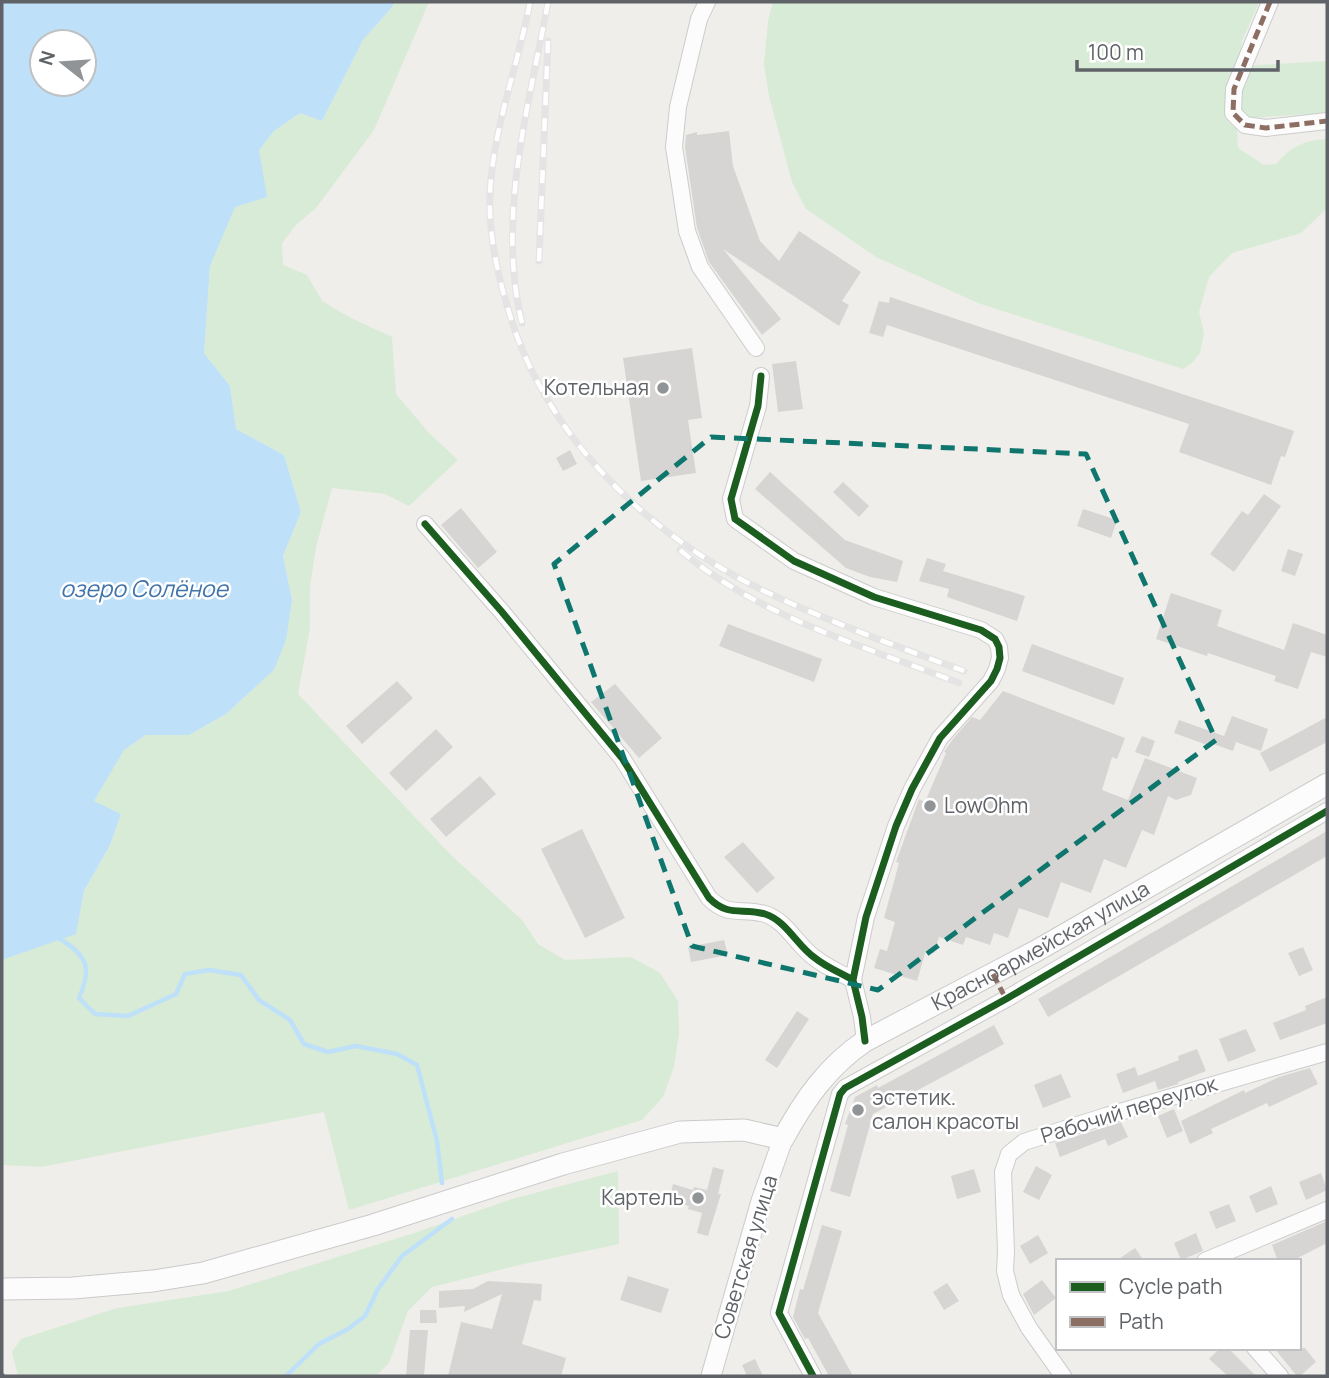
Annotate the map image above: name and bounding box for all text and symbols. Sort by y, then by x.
north arrow [28,28,98,98]
scale bar [1077,28,1278,72]
text: 100 m [1088,38,1144,66]
text: N [32,48,61,68]
place label: Котельная [544,373,649,401]
marker: Котельная [655,380,671,396]
water label: озеро Солёное [60,572,229,604]
place label: LowOhm [944,791,1028,819]
marker: LowOhm [922,798,938,814]
street label: Красноармейская улица [926,874,1154,1017]
street label: Рабочий переулок [1037,1069,1221,1149]
place label: эстетик. салон красоты [872,1083,1019,1135]
marker: эстетик. салон красоты [850,1102,866,1118]
street label: Советская улица [707,1171,783,1342]
place label: Картель [601,1183,684,1211]
marker: Картель [690,1190,706,1206]
legend [1056,1259,1301,1350]
text: Cycle path [1119,1272,1222,1300]
text: Path [1119,1307,1164,1335]

